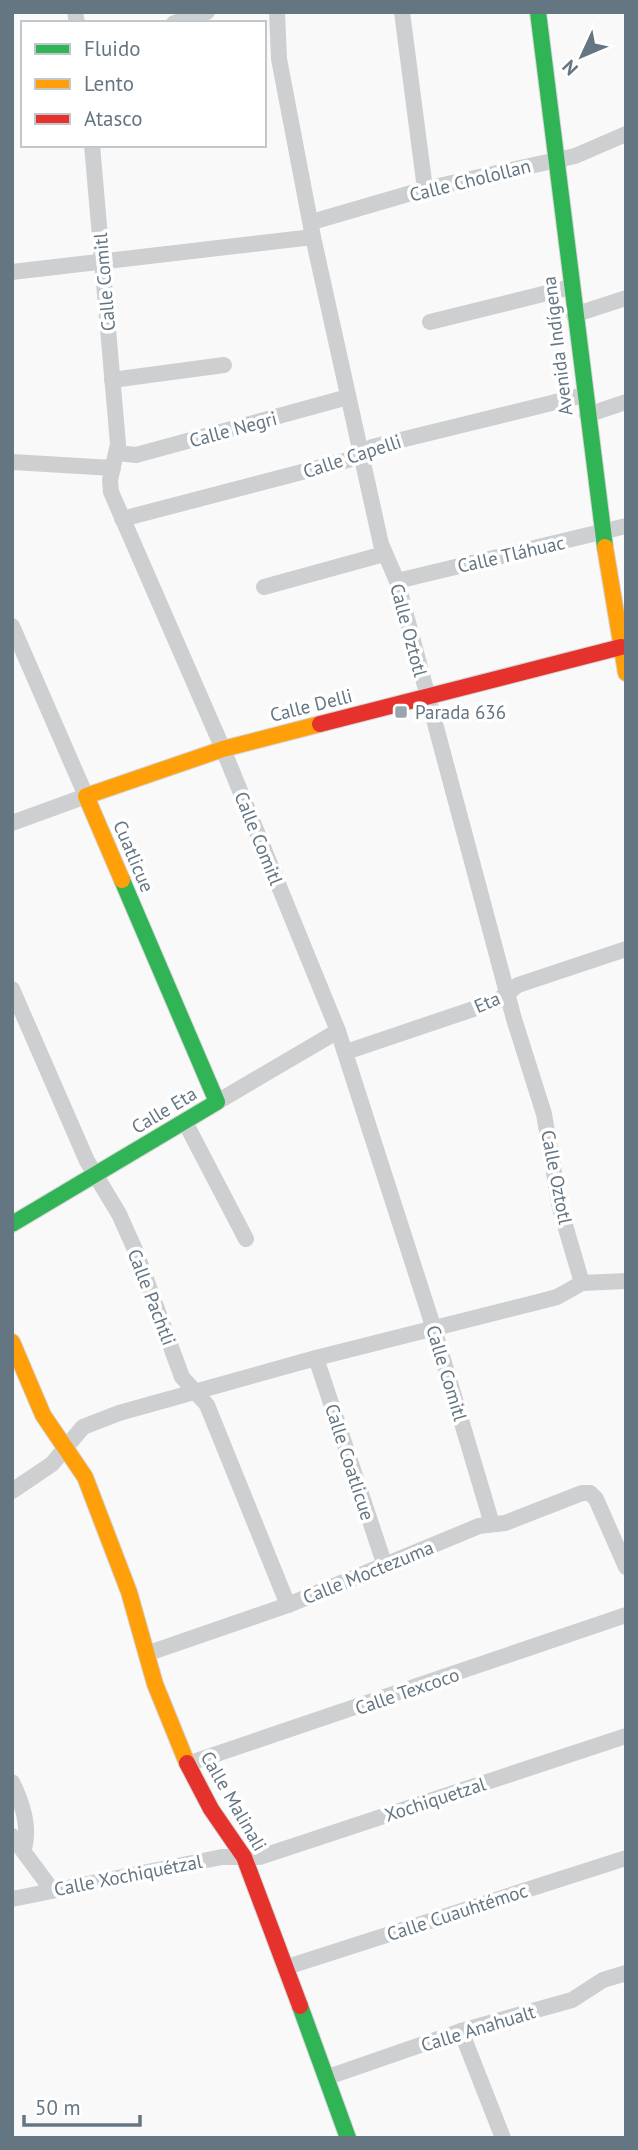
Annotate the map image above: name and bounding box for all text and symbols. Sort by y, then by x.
legend [21,21,266,147]
north arrow [547,21,617,91]
text: Fluido [84,35,141,62]
text: N [557,55,583,81]
text: Lento [84,70,134,97]
text: Atasco [84,105,143,132]
street label: Calle Cholollan [407,153,533,207]
street label: Calle Comitl [88,231,120,332]
street label: Avenida Indígena [537,275,577,417]
street label: Calle Negri [187,406,279,452]
street label: Calle Capelli [300,429,404,483]
street label: Calle Tláhuac [455,530,567,578]
street label: Calle Oztotl [385,581,433,680]
street label: Calle Delli [267,683,355,727]
place label: Parada 636 [415,700,506,724]
marker: Parada 636 [393,704,409,720]
street label: Calle Comitl [229,788,289,889]
street label: Cuatlicue [108,816,160,896]
street label: Eta [470,986,504,1018]
street label: Calle Eta [127,1081,201,1139]
street label: Calle Oztotl [536,1128,578,1226]
street label: Calle Pachtli [123,1245,181,1349]
street label: Calle Comitl [421,1322,473,1424]
street label: Calle Coatlicue [320,1401,380,1523]
street label: Calle Moctezuma [299,1535,437,1609]
street label: Calle Texcoco [352,1662,462,1720]
street label: Calle Malinali [196,1747,272,1855]
street label: Xochiquetzal [381,1771,489,1827]
street label: Calle Xochiquétzal [52,1849,204,1901]
street label: Calle Cuauhtémoc [384,1878,530,1946]
street label: Calle Anahualt [418,1999,539,2057]
scale bar [24,2084,140,2128]
text: 50 m [35,2094,81,2121]

